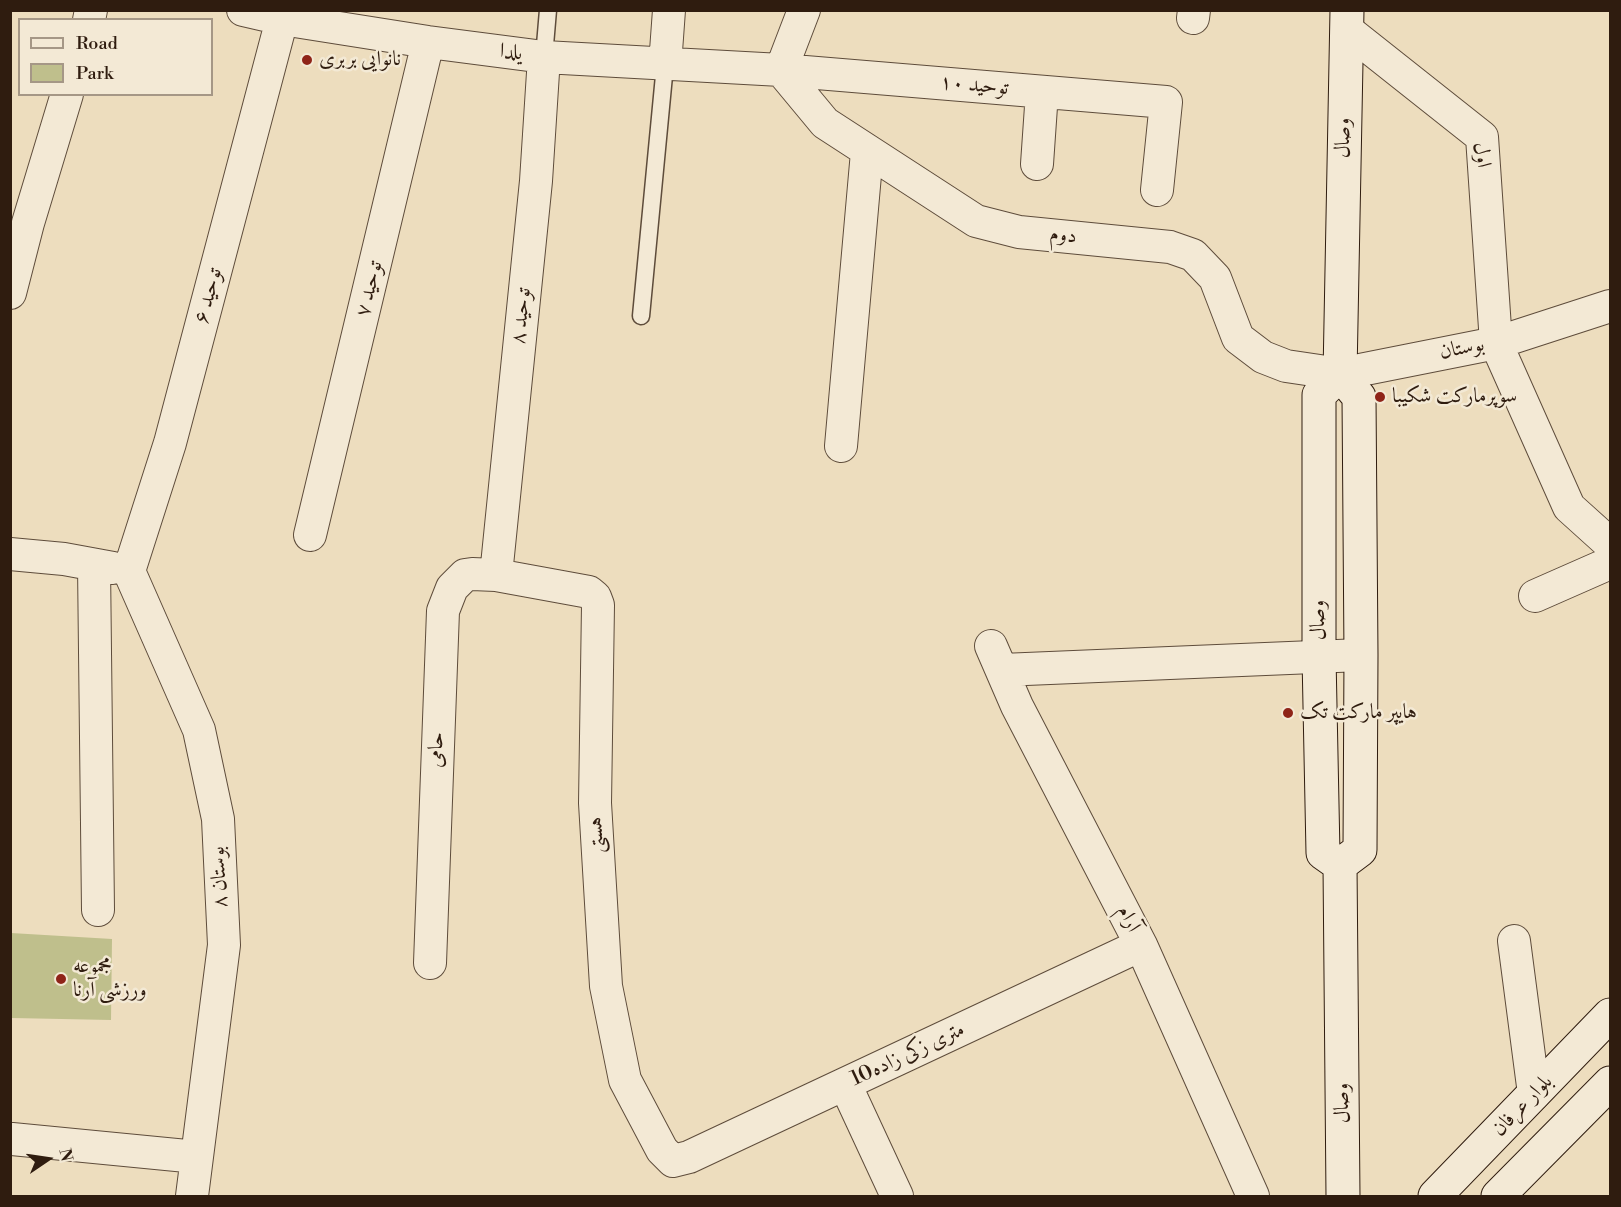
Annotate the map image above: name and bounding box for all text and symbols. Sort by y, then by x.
legend [18,18,213,96]
text: Road [76,32,118,55]
street label: یلدا [498,39,524,67]
place label: نانوایی بربری [319,47,401,73]
marker: نانوایی بربری [300,53,314,67]
text: Park [76,62,113,85]
street label: توحید ۱۰ [939,70,1009,102]
street label: وصال [1331,118,1357,158]
street label: اول [1466,140,1496,170]
street label: دوم [1048,222,1078,250]
street label: توحید ۷ [351,258,389,320]
street label: توحید ۶ [190,265,228,327]
street label: توحید ۸ [507,287,537,345]
street label: بوستان [1437,332,1487,366]
place label: سوپرمارکت شکیبا [1392,384,1517,410]
marker: سوپرمارکت شکیبا [1373,390,1387,404]
street label: وصال [1306,600,1332,640]
place label: هایپر مارکت تک [1300,700,1417,726]
marker: هایپر مارکت تک [1281,706,1295,720]
street label: حامی [424,732,450,768]
street label: هستی [583,816,611,854]
street label: بوستان ۸ [206,846,234,908]
street label: آرام [1111,901,1145,937]
place label: مجموعه ورزشی آرنا [73,954,147,1004]
marker: مجموعه ورزشی آرنا [54,972,68,986]
street label: 10متری زکی زاده [847,1018,969,1092]
street label: بلوار عرفان [1487,1070,1559,1142]
street label: وصال [1330,1083,1356,1123]
north arrow [18,1129,78,1189]
text: N [54,1147,77,1163]

